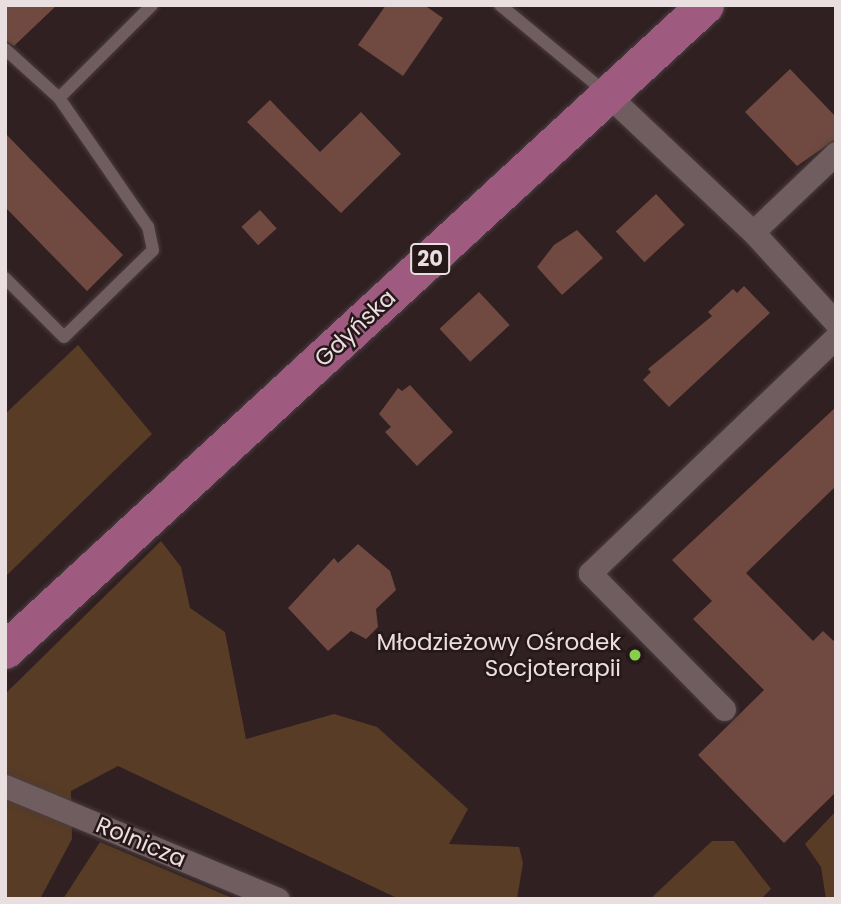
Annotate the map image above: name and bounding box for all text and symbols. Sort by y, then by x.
road number: 20 [409,242,451,276]
street label: Gdyńska [309,284,401,372]
place label: Młodzieżowy Ośrodek Socjoterapii [377,628,621,682]
marker: Młodzieżowy Ośrodek Socjoterapii [627,647,643,663]
street label: Rolnicza [92,811,190,873]

